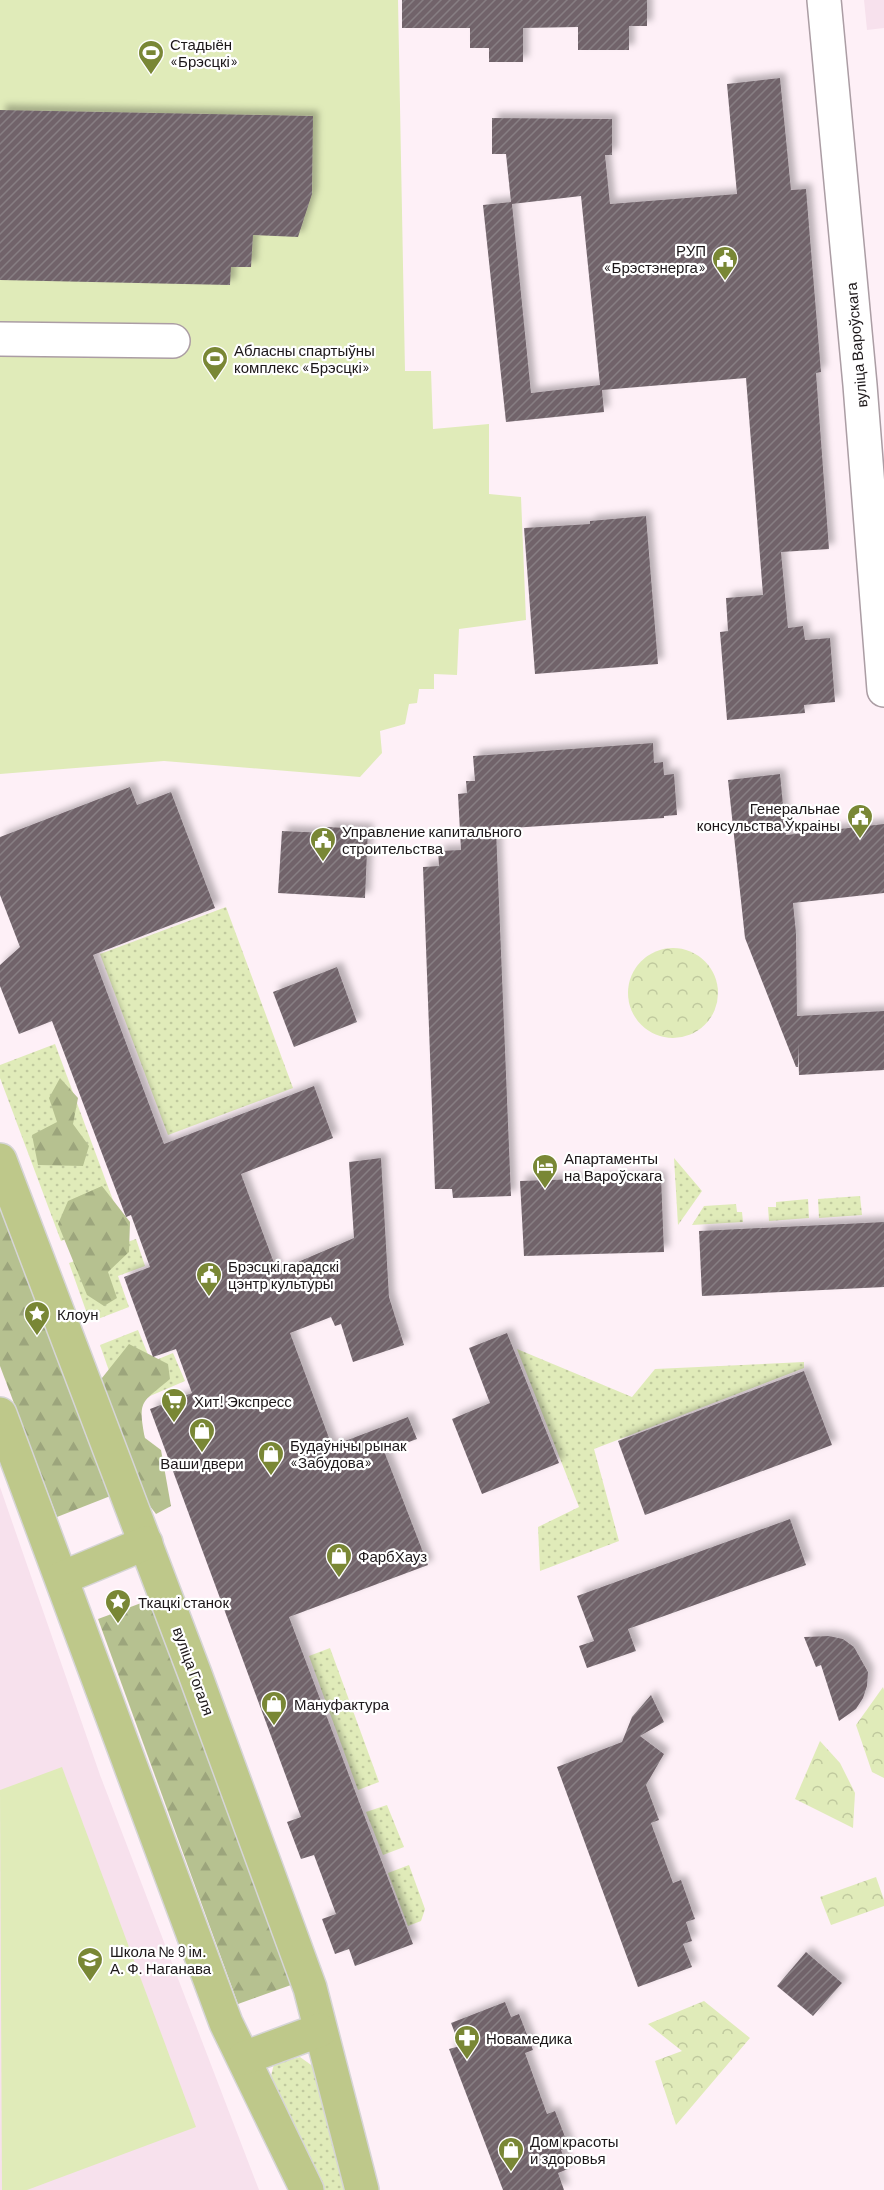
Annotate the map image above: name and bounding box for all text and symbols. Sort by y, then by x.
place label: Стадыён «Брэсцкі» [170,35,238,70]
sports icon: Стадыён «Брэсцкі» [136,38,166,76]
place label: РУП «Брэстэнерга» [603,241,706,276]
public building icon: РУП «Брэстэнерга» [710,244,740,282]
street label: вуліца Вароўскага [842,281,870,408]
place label: Абласны спартыўны комплекс «Брэсцкі» [234,341,375,376]
sports icon: Абласны спартыўны комплекс «Брэсцкі» [200,344,230,382]
place label: Генеральнае консульства Ўкраіны [697,799,840,834]
public building icon: Генеральнае консульства Ўкраіны [845,802,875,840]
place label: Управление капитального строительства [342,822,522,857]
public building icon: Управление капитального строительства [308,825,338,863]
place label: Апартаменты на Вароўскага [564,1149,663,1184]
hotel icon: Апартаменты на Вароўскага [530,1152,560,1190]
place label: Брэсцкі гарадскі цэнтр культуры [228,1257,339,1292]
public building icon: Брэсцкі гарадскі цэнтр культуры [194,1260,224,1298]
place icon: Клоун [22,1299,52,1337]
place label: Клоун [57,1305,99,1323]
supermarket icon: Хит! Экспресс [159,1386,189,1424]
place label: Хит! Экспресс [194,1392,292,1410]
shop icon: Ваши двери [187,1416,217,1454]
place label: Будаўнічы рынак «Забудова» [290,1436,407,1471]
shop icon: Будаўнічы рынак «Забудова» [256,1439,286,1477]
place label: Ваши двери [160,1454,244,1472]
shop icon: ФарбХауз [324,1541,354,1579]
place label: ФарбХауз [358,1547,427,1565]
place icon: Ткацкі станок [103,1587,133,1625]
place label: Ткацкі станок [138,1593,229,1611]
street label: вуліца Гогаля [170,1624,218,1718]
shop icon: Мануфактура [259,1689,289,1727]
place label: Мануфактура [294,1695,390,1713]
place label: Школа № 9 ім. А. Ф. Наганава [110,1942,212,1977]
school or university icon: Школа № 9 ім. А. Ф. Наганава [75,1945,105,1983]
pharmacy icon: Новамедика [452,2023,482,2061]
place label: Новамедика [486,2029,573,2047]
place label: Дом красоты и здоровья [530,2132,619,2167]
shop icon: Дом красоты и здоровья [496,2135,526,2173]

